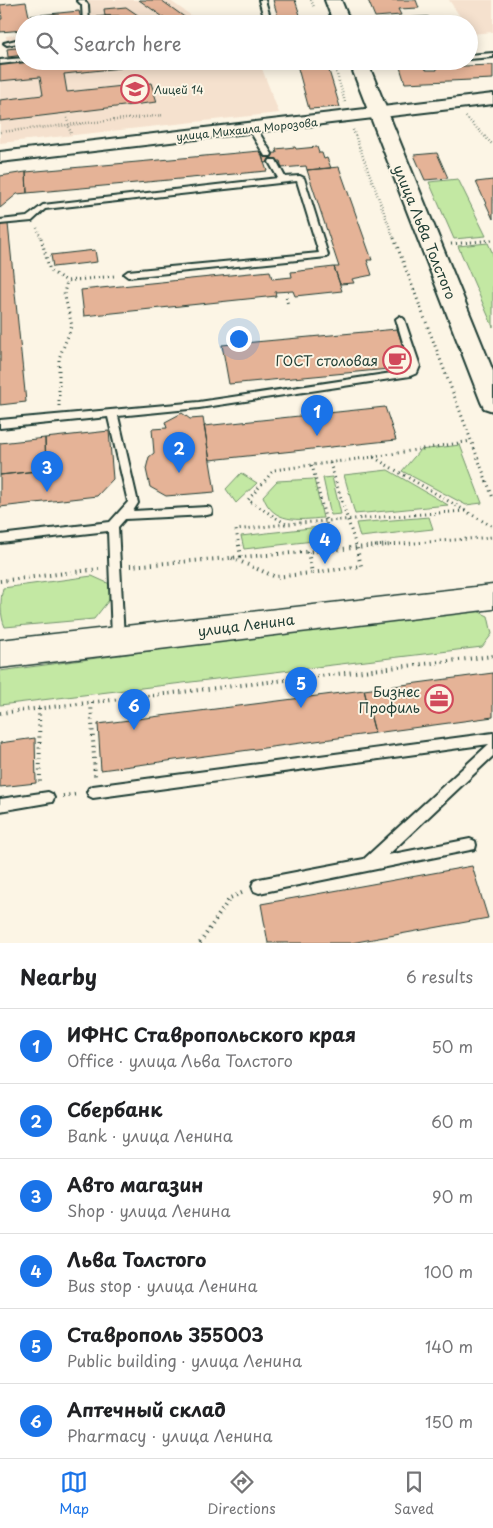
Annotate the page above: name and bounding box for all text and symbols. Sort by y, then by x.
search box [15,15,478,70]
icon: search [33,29,61,57]
text: Search here [73,29,182,57]
school or university icon: Лицей 14 [120,74,150,104]
place label: Лицей 14 [154,81,203,98]
street label: улица Михаила Морозова [175,113,319,145]
street label: улица Льва Толстого [388,161,462,303]
your location [226,326,252,352]
cafe icon: ГОСТ столовая [382,345,412,375]
place label: ГОСТ столовая [276,350,378,371]
pin: 1 [301,395,333,436]
pin: 2 [163,432,195,473]
pin: 3 [31,451,63,492]
pin: 4 [309,523,341,564]
street label: улица Ленина [197,609,296,641]
pin: 5 [285,667,317,708]
place label: Бизнес Профиль [359,681,420,718]
office icon: Бизнес Профиль [424,684,454,714]
pin: 6 [118,689,150,730]
text: Nearby [20,960,97,992]
text: 6 results [406,964,473,988]
text: ИФНС Ставропольского края [67,1020,356,1048]
text: 1 [32,1034,40,1058]
text: 50 m [432,1034,473,1058]
text: Office · улица Льва Толстого [67,1048,293,1072]
text: Сбербанк [67,1095,162,1123]
text: 2 [30,1109,42,1133]
text: 60 m [431,1109,473,1133]
text: Bank · улица Ленина [67,1123,233,1147]
text: Авто магазин [67,1170,203,1198]
text: 3 [31,1184,41,1208]
text: 90 m [432,1184,473,1208]
text: Shop · улица Ленина [67,1198,231,1222]
text: Льва Толстого [67,1245,206,1273]
text: 4 [31,1259,41,1283]
text: 100 m [424,1259,473,1283]
text: Bus stop · улица Ленина [67,1273,258,1297]
text: Ставрополь 355003 [67,1320,264,1348]
text: 5 [31,1334,41,1358]
text: 140 m [425,1334,473,1358]
text: Public building · улица Ленина [67,1348,302,1372]
text: Аптечный склад [67,1395,226,1423]
text: 6 [30,1409,42,1433]
text: 150 m [425,1409,473,1433]
text: Pharmacy · улица Ленина [67,1423,273,1447]
tab: Map [59,1468,89,1519]
tab: Directions [208,1468,276,1519]
tab: Saved [394,1468,434,1519]

